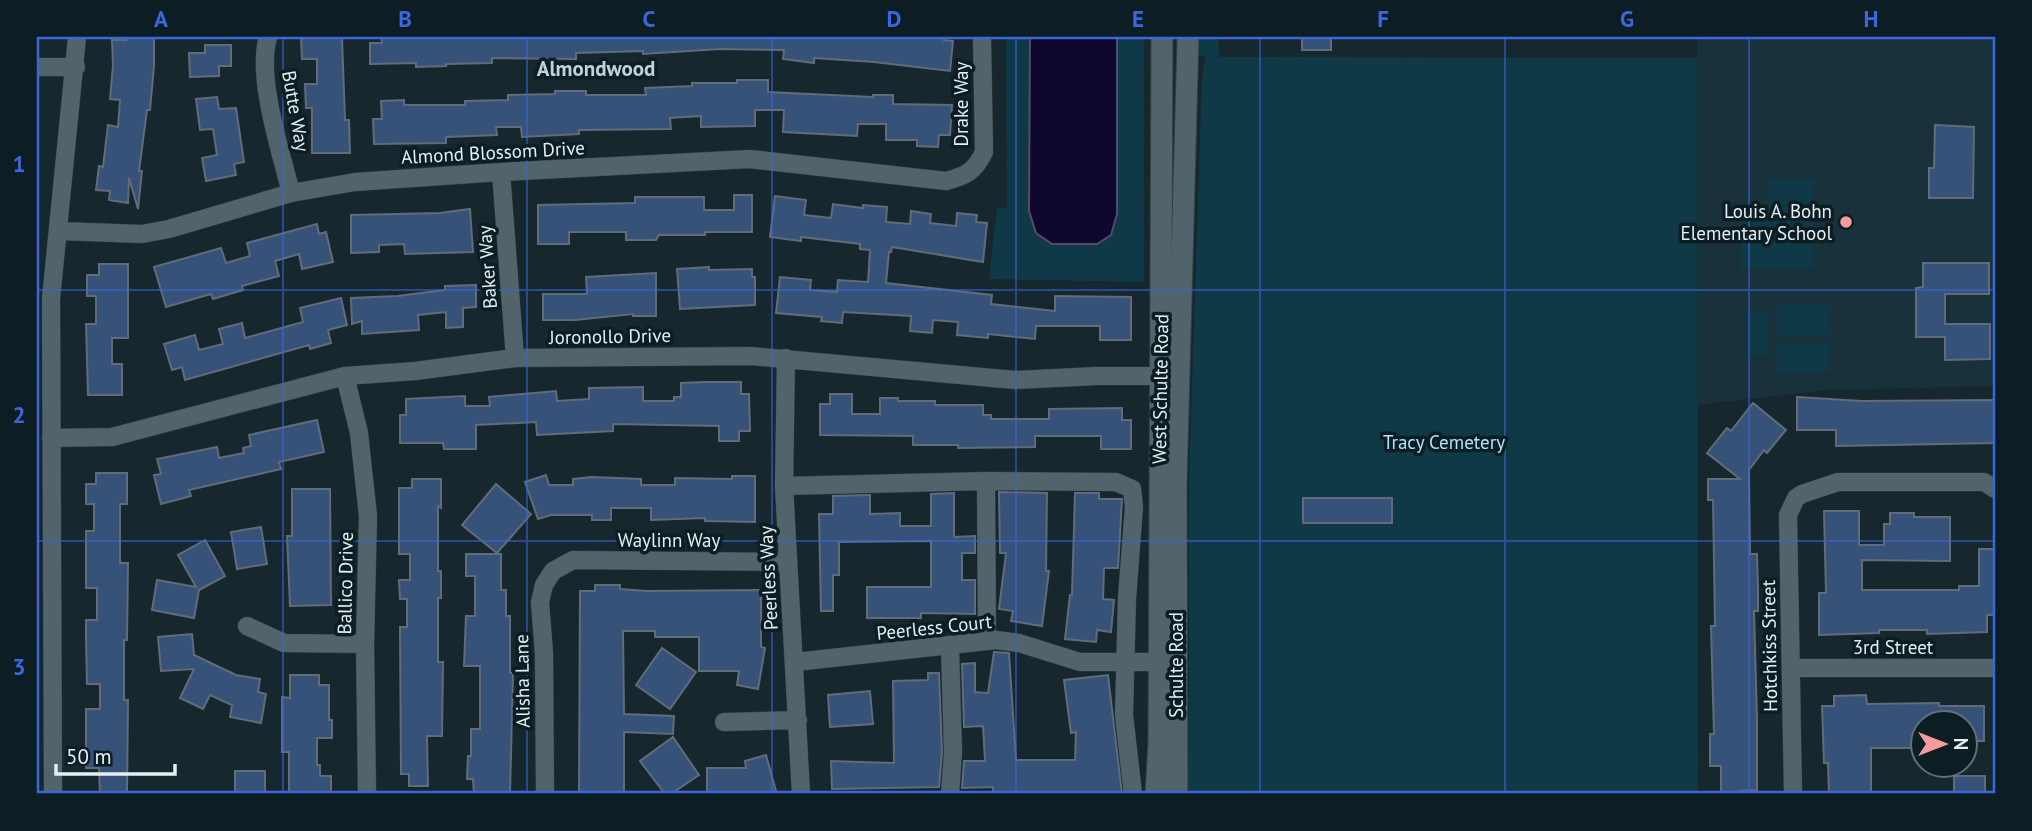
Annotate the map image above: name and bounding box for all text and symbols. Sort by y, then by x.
text: A [154,4,168,33]
text: B [398,4,412,33]
text: C [643,4,656,33]
text: D [887,4,901,33]
text: E [1132,4,1144,33]
text: F [1377,4,1389,33]
text: G [1620,4,1634,33]
text: H [1864,4,1878,33]
district label: Almondwood [537,55,655,82]
street label: Drake Way [949,61,973,146]
street label: Butte Way [277,69,315,153]
street label: Almond Blossom Drive [400,135,586,169]
text: 1 [12,149,26,178]
place label: Louis A. Bohn Elementary School [1681,199,1832,245]
marker: Louis A. Bohn Elementary School [1838,214,1854,230]
street label: Baker Way [472,224,502,309]
street label: West Schulte Road [1147,314,1173,464]
street label: Joronollo Drive [548,323,671,349]
text: 2 [12,400,26,429]
park label: Tracy Cemetery [1383,430,1505,454]
street label: Peerless Way [753,525,783,631]
street label: Waylinn Way [618,528,720,552]
street label: Ballico Drive [332,531,358,635]
street label: Hotchkiss Street [1756,579,1782,712]
street label: Peerless Court [875,609,993,645]
street label: Schulte Road [1164,612,1188,718]
street label: Alisha Lane [509,634,535,728]
street label: 3rd Street [1853,635,1934,659]
text: 3 [12,652,26,681]
north arrow [1910,708,1980,778]
scale bar [56,733,175,777]
text: N [1949,738,1973,750]
text: 50 m [66,743,112,770]

